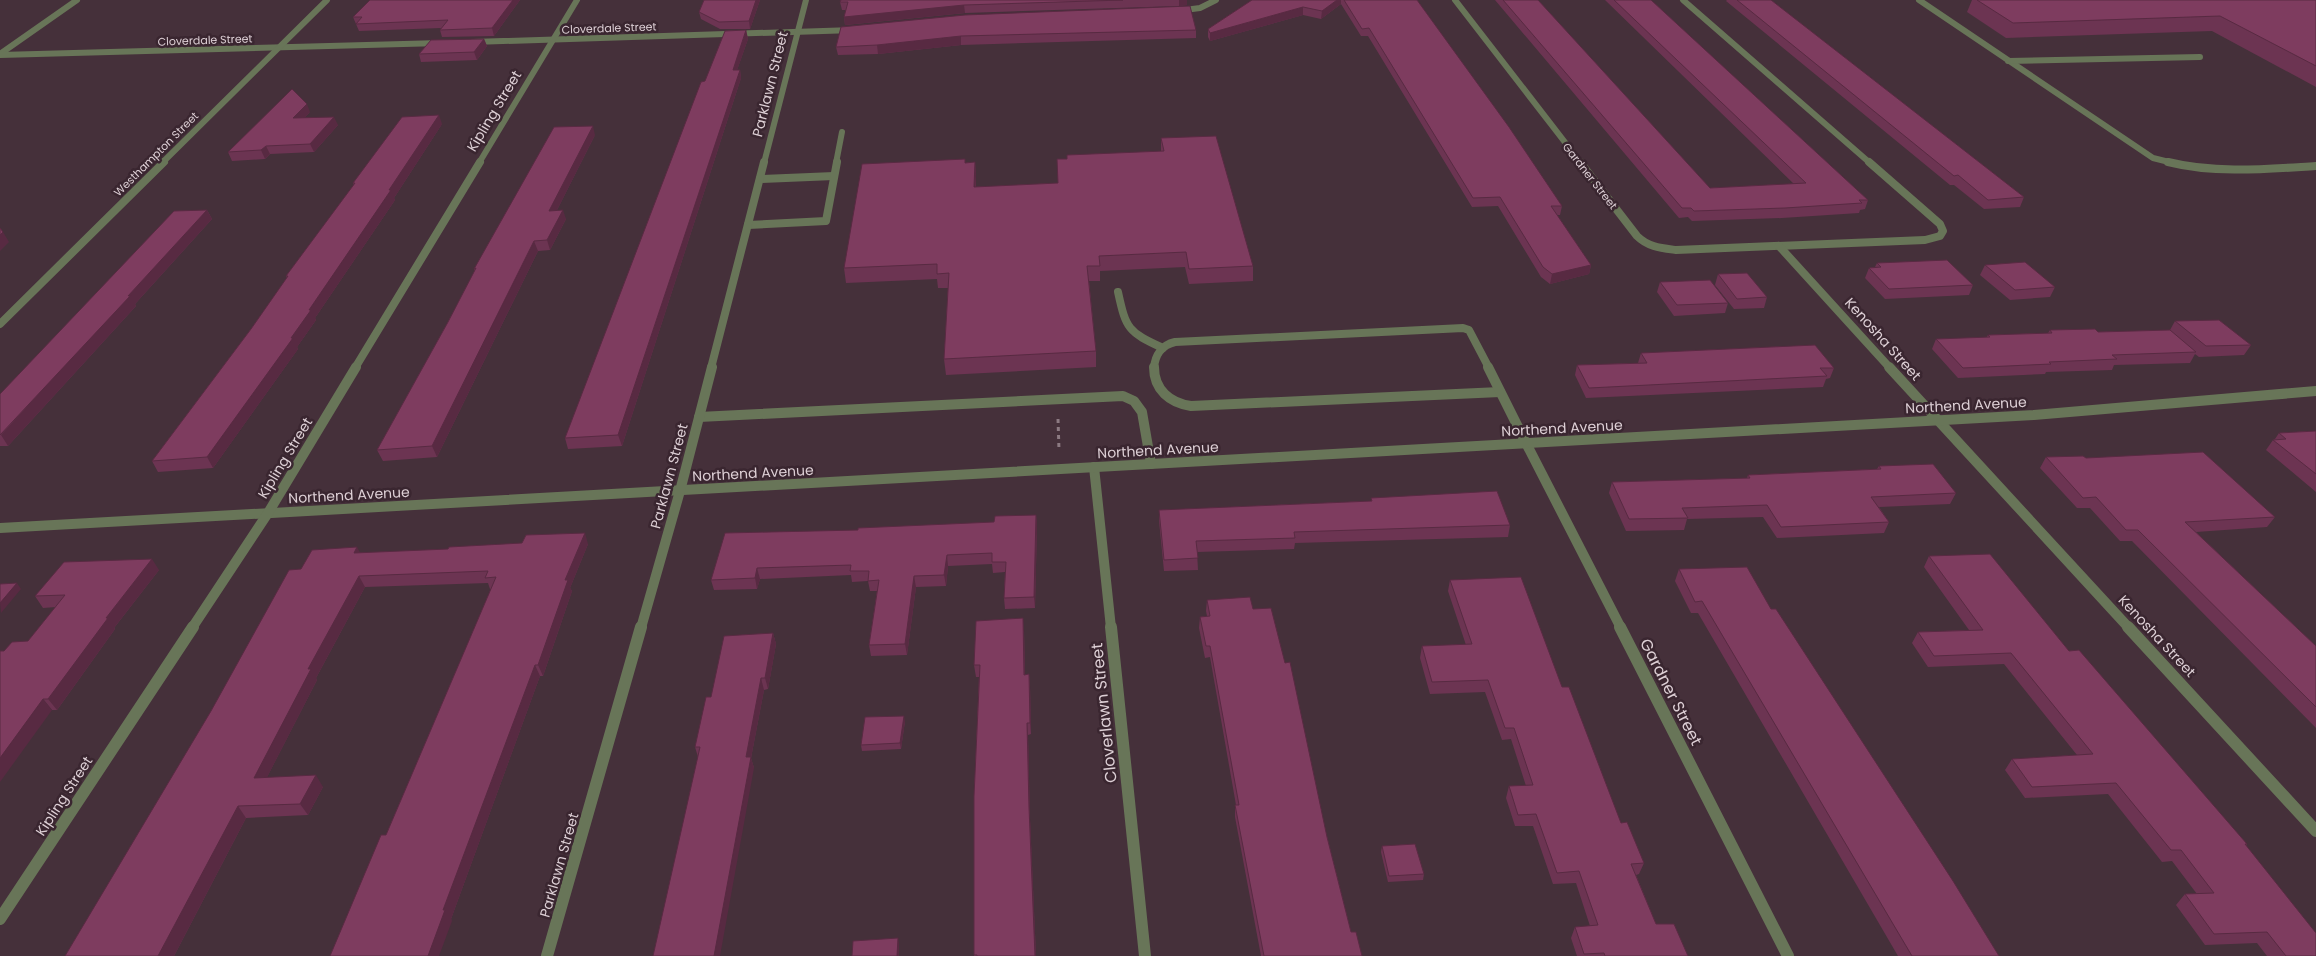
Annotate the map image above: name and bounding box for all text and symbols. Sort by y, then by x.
street label: Cloverdale Street [561,18,657,38]
street label: Parklawn Street [747,29,793,139]
street label: Cloverdale Street [157,30,253,50]
street label: Kipling Street [462,67,526,155]
street label: Westhampton Street [110,108,202,200]
street label: Gardner Street [1559,139,1621,213]
street label: Kenosha Street [1840,293,1926,385]
street label: Northend Avenue [1905,392,2028,418]
street label: Kipling Street [253,414,317,502]
street label: Northend Avenue [1501,415,1624,441]
street label: Parklawn Street [645,421,693,531]
street label: Northend Avenue [1097,437,1220,463]
street label: Northend Avenue [692,460,815,486]
street label: Northend Avenue [288,482,411,508]
street label: Kenosha Street [2114,591,2200,681]
street label: Gardner Street [1634,635,1708,750]
street label: Cloverlawn Street [1085,642,1123,784]
street label: Kipling Street [31,752,97,840]
street label: Parklawn Street [534,810,584,920]

